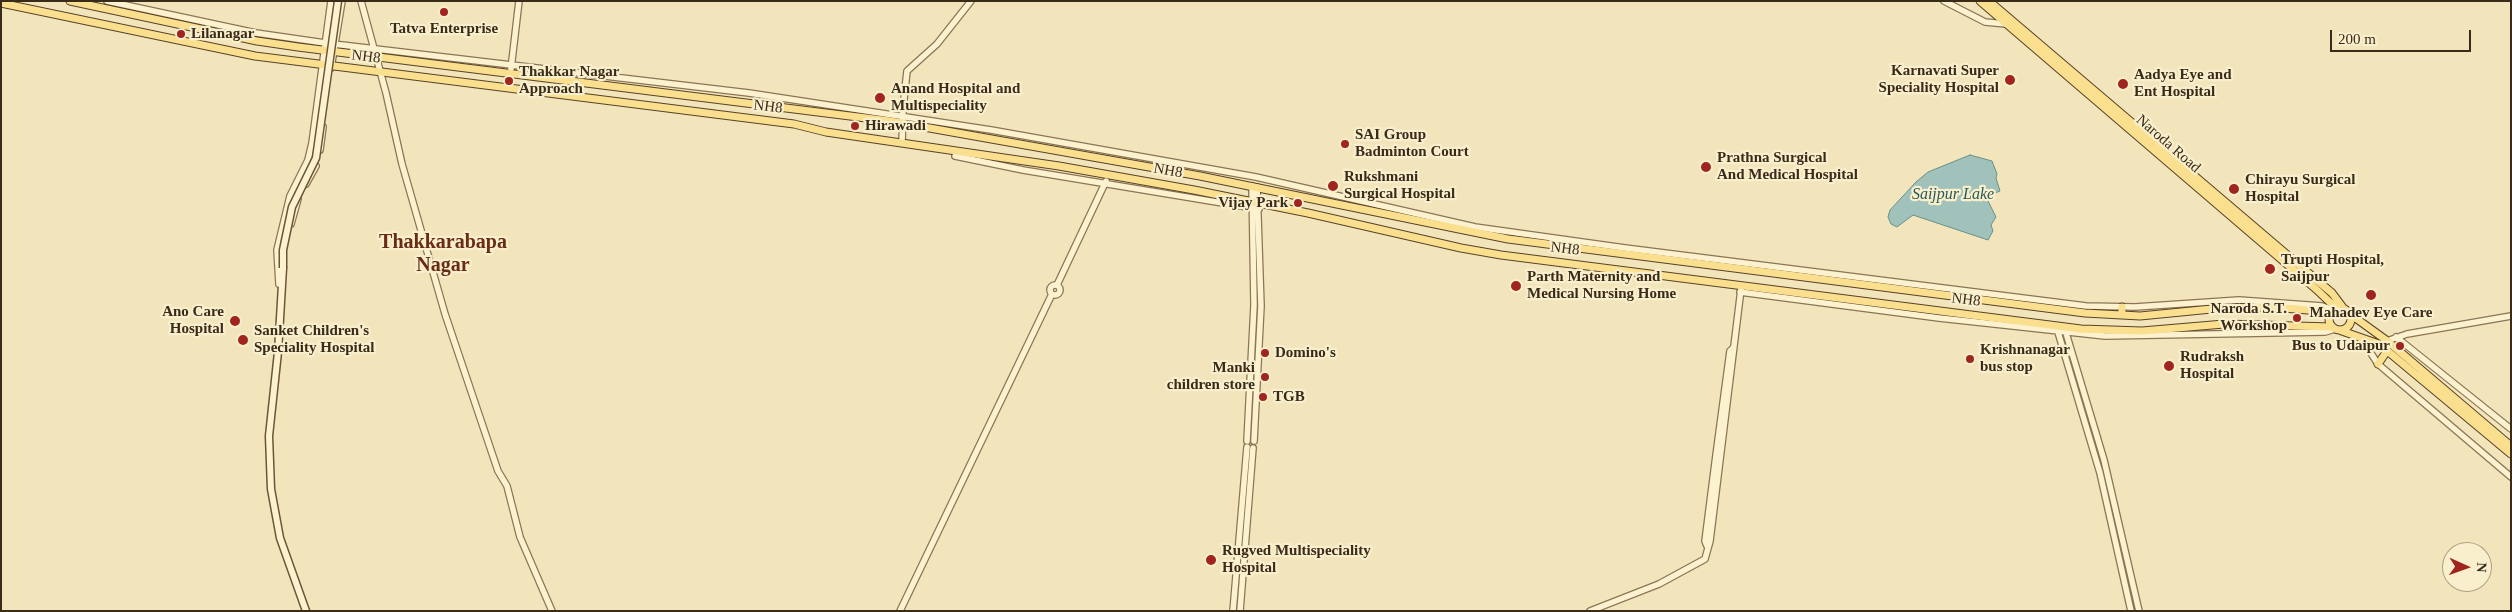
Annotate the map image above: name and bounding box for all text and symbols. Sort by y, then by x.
marker: Tatva Enterprise [438,6,450,18]
place label: Tatva Enterprise [390,20,498,38]
scale bar [2332,20,2473,52]
place label: Lilanagar [191,25,254,43]
marker: Lilanagar [175,28,187,40]
text: 200 m [2338,31,2376,47]
street label: NH8 [350,46,382,68]
place label: Karnavati Super Speciality Hospital [1879,62,1999,97]
place label: Thakkar Nagar Approach [519,63,619,98]
place label: Aadya Eye and Ent Hospital [2134,66,2232,101]
marker: Karnavati Super Speciality Hospital [2003,73,2017,87]
marker: Thakkar Nagar Approach [503,75,515,87]
marker: Aadya Eye and Ent Hospital [2116,77,2130,91]
place label: Anand Hospital and Multispeciality [891,80,1020,115]
marker: Anand Hospital and Multispeciality [873,91,887,105]
street label: NH8 [752,96,784,118]
street label: Naroda Road [2132,111,2204,177]
place label: Hirawadi [865,117,926,135]
marker: Hirawadi [849,120,861,132]
place label: SAI Group Badminton Court [1355,126,1469,161]
marker: SAI Group Badminton Court [1339,138,1351,150]
place label: Prathna Surgical And Medical Hospital [1717,149,1858,184]
street label: NH8 [1152,160,1184,182]
marker: Prathna Surgical And Medical Hospital [1699,160,1713,174]
place label: Rukshmani Surgical Hospital [1344,168,1455,203]
place label: Chirayu Surgical Hospital [2245,171,2355,206]
marker: Rukshmani Surgical Hospital [1326,179,1340,193]
marker: Chirayu Surgical Hospital [2227,182,2241,196]
water label: Saijpur Lake [1912,185,1994,205]
place label: Vijay Park [1218,194,1288,212]
marker: Vijay Park [1292,197,1304,209]
district label: Thakkarabapa Nagar [379,231,507,278]
street label: NH8 [1549,238,1581,260]
place label: Trupti Hospital, Saijpur [2281,251,2384,286]
marker: Trupti Hospital, Saijpur [2263,262,2277,276]
place label: Parth Maternity and Medical Nursing Home [1527,268,1676,303]
marker: Parth Maternity and Medical Nursing Home [1509,279,1523,293]
marker: Mahadev Eye Care [2364,288,2378,302]
street label: NH8 [1950,289,1982,311]
place label: Naroda S.T. Workshop [2210,300,2287,335]
place label: Ano Care Hospital [162,303,224,338]
place label: Mahadev Eye Care [2309,304,2433,322]
marker: Naroda S.T. Workshop [2291,312,2303,324]
marker: Ano Care Hospital [228,314,242,328]
place label: Sanket Children's Speciality Hospital [254,322,374,357]
marker: Sanket Children's Speciality Hospital [236,333,250,347]
place label: Bus to Udaipur [2292,337,2390,355]
marker: Bus to Udaipur [2394,340,2406,352]
place label: Krishnanagar bus stop [1980,341,2070,376]
place label: Domino's [1275,344,1336,362]
marker: Domino's [1259,347,1271,359]
place label: Rudraksh Hospital [2180,348,2244,383]
marker: Krishnanagar bus stop [1964,353,1976,365]
place label: Manki children store [1167,359,1255,394]
marker: Rudraksh Hospital [2162,359,2176,373]
marker: Manki children store [1259,371,1271,383]
place label: TGB [1273,388,1305,406]
marker: TGB [1257,391,1269,403]
place label: Rugved Multispeciality Hospital [1222,542,1371,577]
north arrow [2442,542,2492,592]
marker: Rugved Multispeciality Hospital [1204,553,1218,567]
text: N [2474,562,2489,573]

